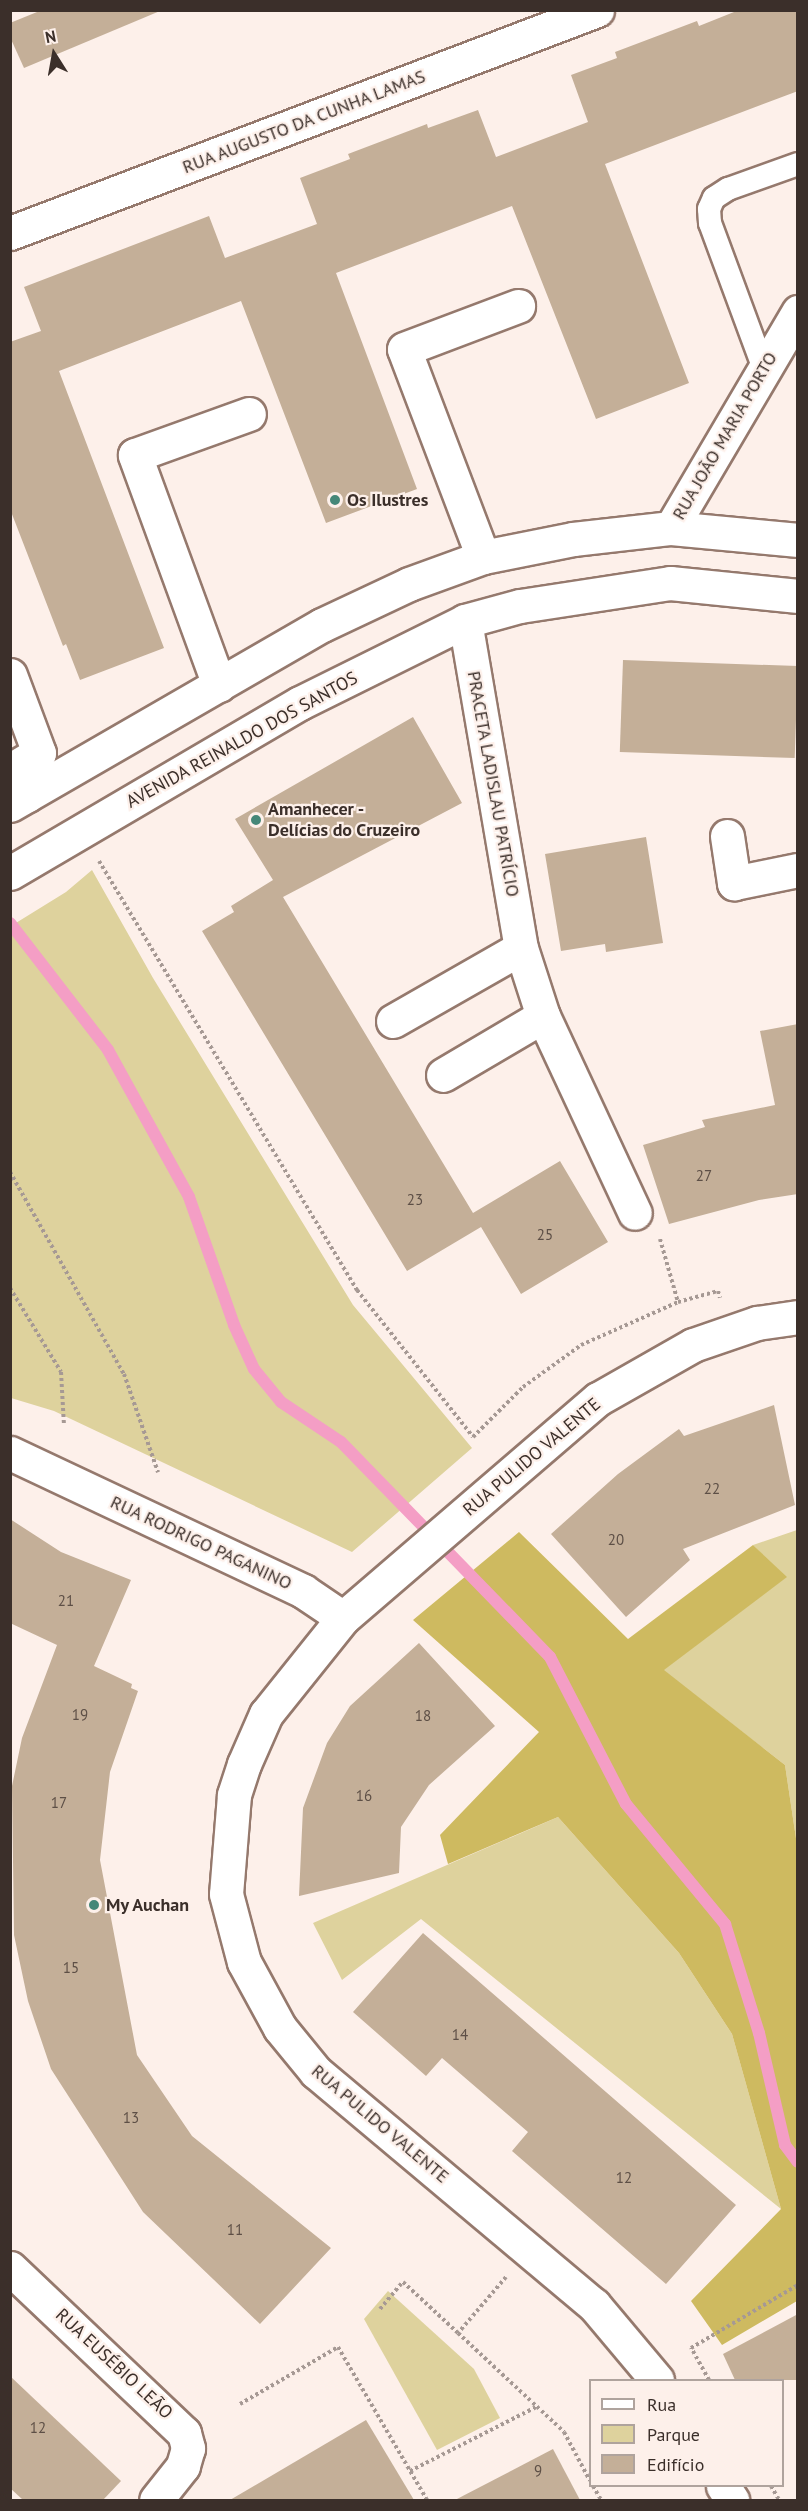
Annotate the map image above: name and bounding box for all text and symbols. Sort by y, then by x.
north arrow [24,24,84,84]
text: N [43,26,58,47]
street label: RUA AUGUSTO DA CUNHA LAMAS [178,65,430,179]
street label: RUA JOÃO MARIA PORTO [668,348,782,524]
place label: Os Ilustres [347,489,428,511]
marker: Os Ilustres [328,493,342,507]
street label: AVENIDA REINALDO DOS SANTOS [122,667,362,813]
street label: PRACETA LADISLAU PATRÍCIO [462,669,524,899]
place label: Amanhecer - Delícias do Cruzeiro [268,799,420,842]
marker: Amanhecer - Delícias do Cruzeiro [249,813,263,827]
house number: 27 [696,1167,712,1185]
house number: 23 [407,1191,423,1209]
house number: 25 [537,1226,553,1244]
street label: RUA PULIDO VALENTE [459,1393,605,1521]
house number: 22 [704,1480,720,1498]
street label: RUA RODRIGO PAGANINO [107,1491,295,1595]
house number: 20 [608,1531,624,1549]
house number: 21 [58,1592,74,1610]
house number: 19 [72,1706,88,1724]
house number: 18 [415,1707,431,1725]
house number: 16 [356,1787,372,1805]
house number: 17 [51,1794,67,1812]
place label: My Auchan [106,1894,190,1916]
marker: My Auchan [87,1898,101,1912]
house number: 15 [63,1959,79,1977]
house number: 14 [452,2026,468,2044]
street label: RUA PULIDO VALENTE [307,2060,453,2188]
house number: 13 [123,2109,139,2127]
house number: 12 [616,2169,632,2187]
house number: 11 [227,2221,243,2239]
street label: RUA EUSÉBIO LEÃO [51,2304,177,2424]
legend [589,2379,784,2487]
text: Rua [647,2393,676,2416]
house number: 12 [30,2419,46,2437]
text: Parque [647,2423,700,2446]
text: Edifício [647,2453,704,2476]
house number: 9 [534,2462,542,2480]

